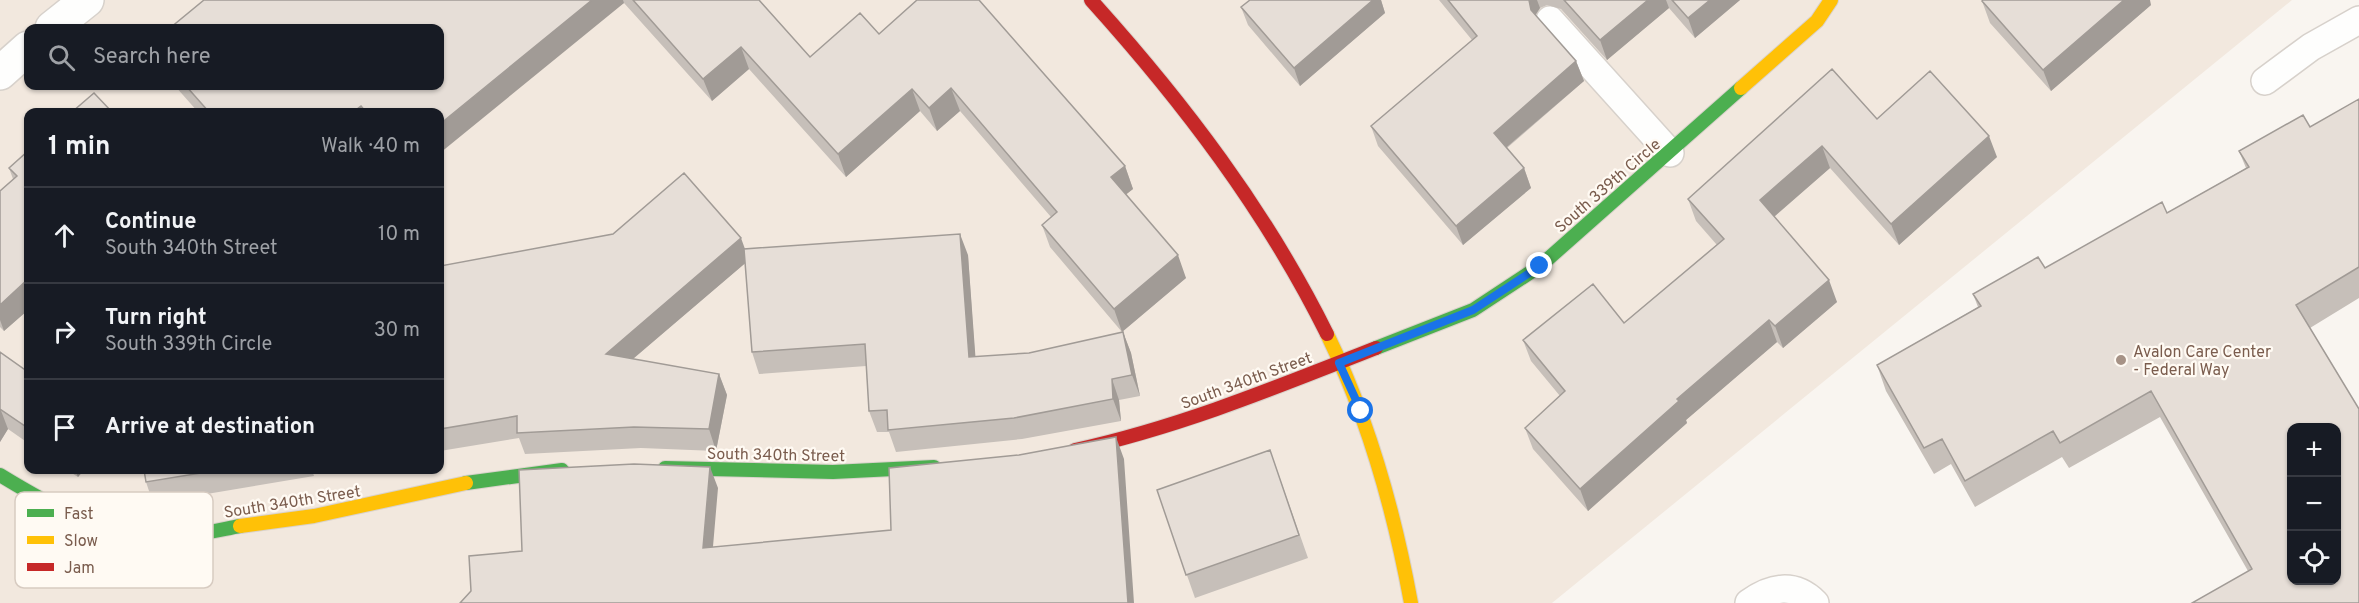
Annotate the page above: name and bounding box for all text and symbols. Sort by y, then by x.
search box [24,24,444,90]
icon: search [45,41,78,74]
text: Search here [93,44,211,71]
text: 1 min [48,131,110,164]
text: Walk · 40 m [321,134,420,160]
street label: South 339th Circle [1551,135,1665,238]
text: Continue [105,209,196,236]
icon: ahead [48,219,81,252]
text: 10 m [378,222,420,248]
text: South 340th Street [105,236,278,262]
route end [1526,252,1552,278]
text: Turn right [105,305,207,332]
icon: right [48,315,81,348]
text: 30 m [374,318,420,344]
text: South 339th Circle [105,332,272,358]
place label: Avalon Care Center - Federal Way [2133,343,2271,381]
street label: South 340th Street [1178,349,1315,415]
marker: Avalon Care Center - Federal Way [2114,353,2128,367]
route start [1347,397,1373,423]
icon: arrive [48,411,81,444]
text: Arrive at destination [105,414,315,441]
map controls [2287,423,2341,585]
button: + [2287,423,2341,477]
street label: South 340th Street [707,445,845,467]
button: − [2287,477,2341,531]
street label: South 340th Street [223,482,362,524]
legend [15,492,213,588]
text: Fast [64,505,94,525]
button: locate [2287,531,2341,585]
text: Slow [64,532,98,552]
text: Jam [64,559,95,579]

